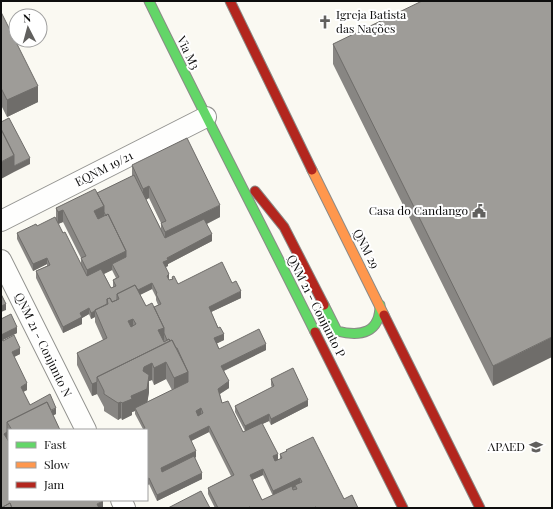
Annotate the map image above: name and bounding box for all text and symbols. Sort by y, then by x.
place label: Igreja Batista das Nações [336,6,406,36]
north arrow [8,8,48,48]
text: N [22,10,32,25]
church icon: Igreja Batista das Nações [317,14,333,30]
street label: Via M3 [174,32,204,72]
street label: EQNM 19/21 [72,146,136,190]
place label: Casa do Candango [369,202,468,218]
public building icon: Casa do Candango [471,203,487,219]
street label: QNM 29 [350,226,384,271]
street label: QNM 21 - Conjunto P [284,252,350,360]
street label: QNM 21 - Conjunto N [12,290,76,400]
legend [8,429,148,501]
text: Fast [44,436,67,452]
place label: APAED [487,438,525,454]
school or university icon: APAED [528,439,544,455]
text: Slow [44,456,70,472]
text: Jam [43,476,65,492]

